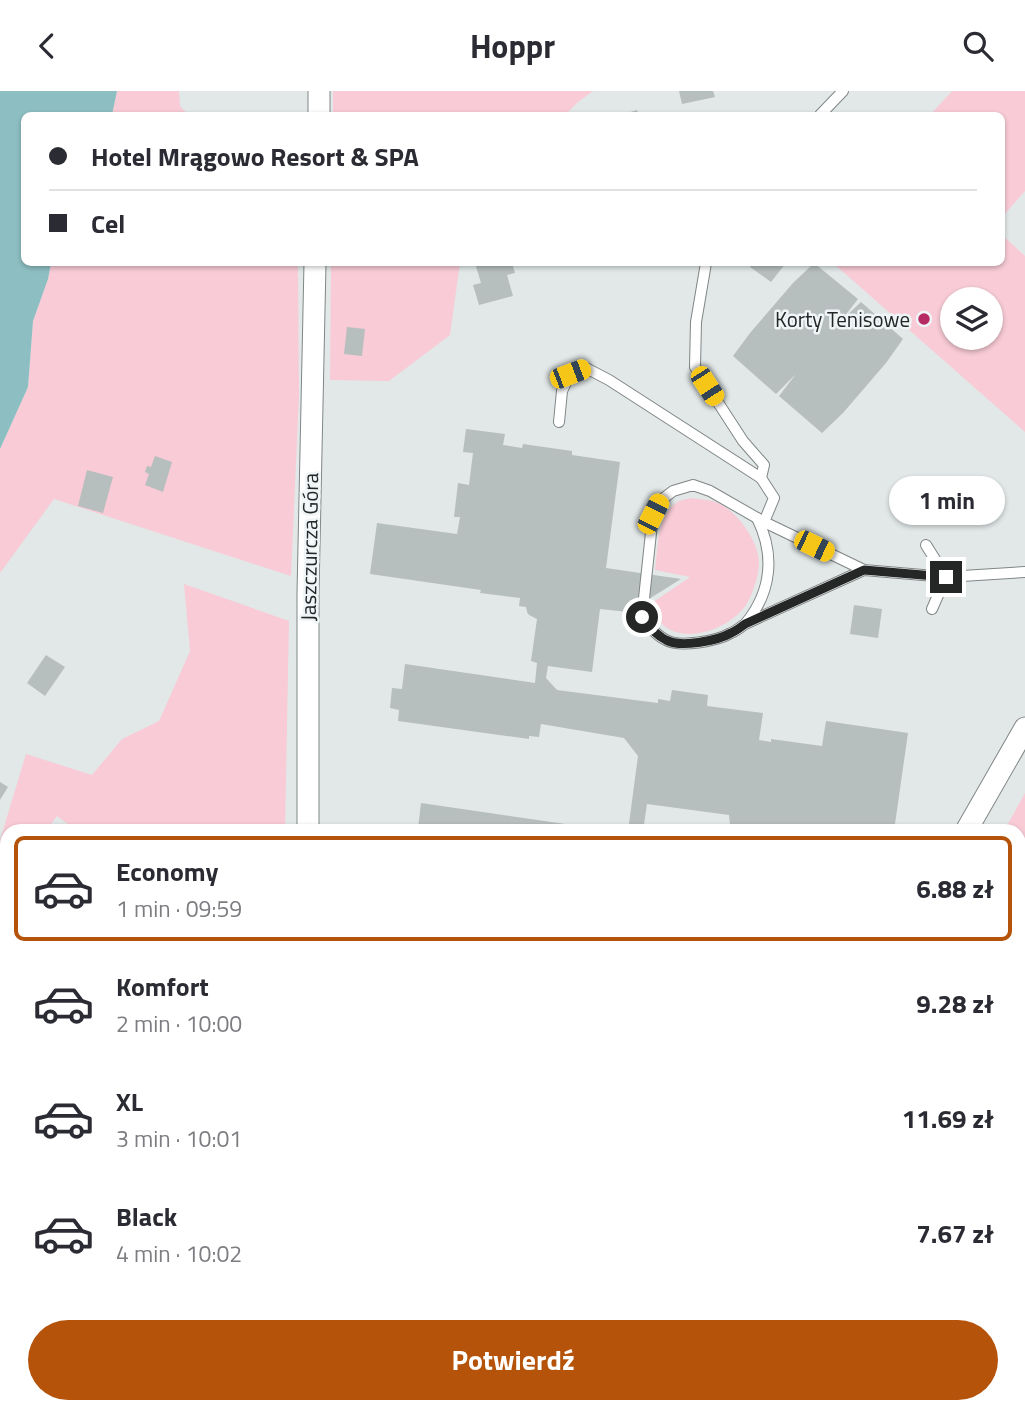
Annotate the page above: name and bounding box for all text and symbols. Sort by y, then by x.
text: Hoppr [470,22,555,70]
icon: back [28,27,66,65]
icon: search [959,27,997,65]
text: Hotel Mrągowo Resort & SPA [91,137,419,176]
text: Cel [91,204,125,243]
map controls [940,287,1003,350]
button: layers [940,287,1003,350]
place label: Korty Tenisowe [775,303,910,335]
marker: Korty Tenisowe [916,311,932,327]
car [547,357,594,391]
car [687,363,728,409]
street label: Jaszczurcza Góra [292,472,326,621]
callout: 1 min [888,475,1004,525]
text: 1 min [919,483,975,518]
car [635,491,672,537]
car [791,527,838,565]
route end [930,561,962,593]
route start [626,601,658,633]
text: Economy [116,852,218,891]
icon: car [32,857,95,920]
text: 6.88 zł [916,869,994,908]
text: 1 min · 09:59 [116,891,242,926]
text: Komfort [116,967,209,1006]
icon: car [32,972,95,1035]
text: 9.28 zł [916,984,994,1023]
text: 2 min · 10:00 [116,1006,242,1041]
text: XL [116,1082,143,1121]
icon: car [32,1087,95,1150]
text: 11.69 zł [902,1099,994,1138]
text: 3 min · 10:01 [116,1121,242,1156]
text: Black [116,1197,177,1236]
icon: car [32,1202,95,1265]
text: 7.67 zł [916,1214,994,1253]
text: 4 min · 10:02 [116,1236,242,1271]
button: Potwierdź [28,1320,998,1400]

